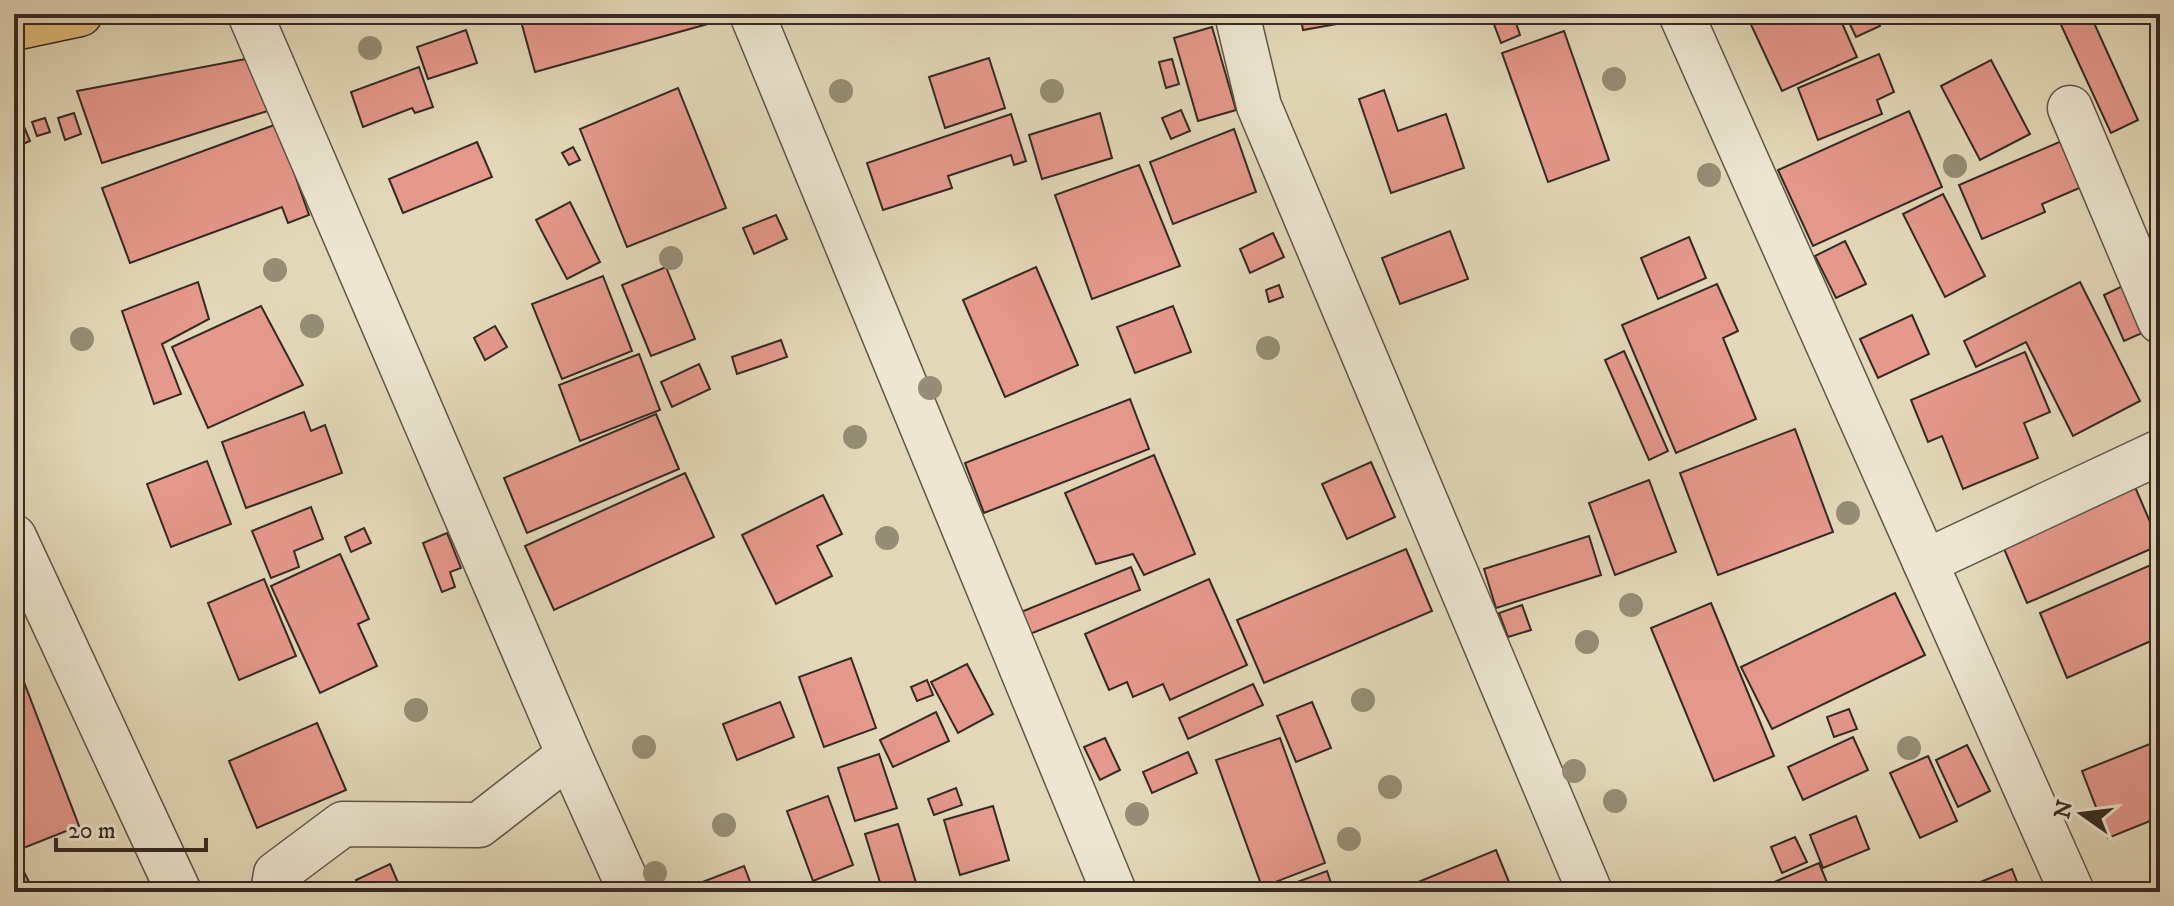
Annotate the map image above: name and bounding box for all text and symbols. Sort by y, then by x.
north arrow [2042,774,2122,854]
text: N [2049,797,2079,822]
scale bar [56,802,206,852]
text: 20 m [68,816,116,846]

